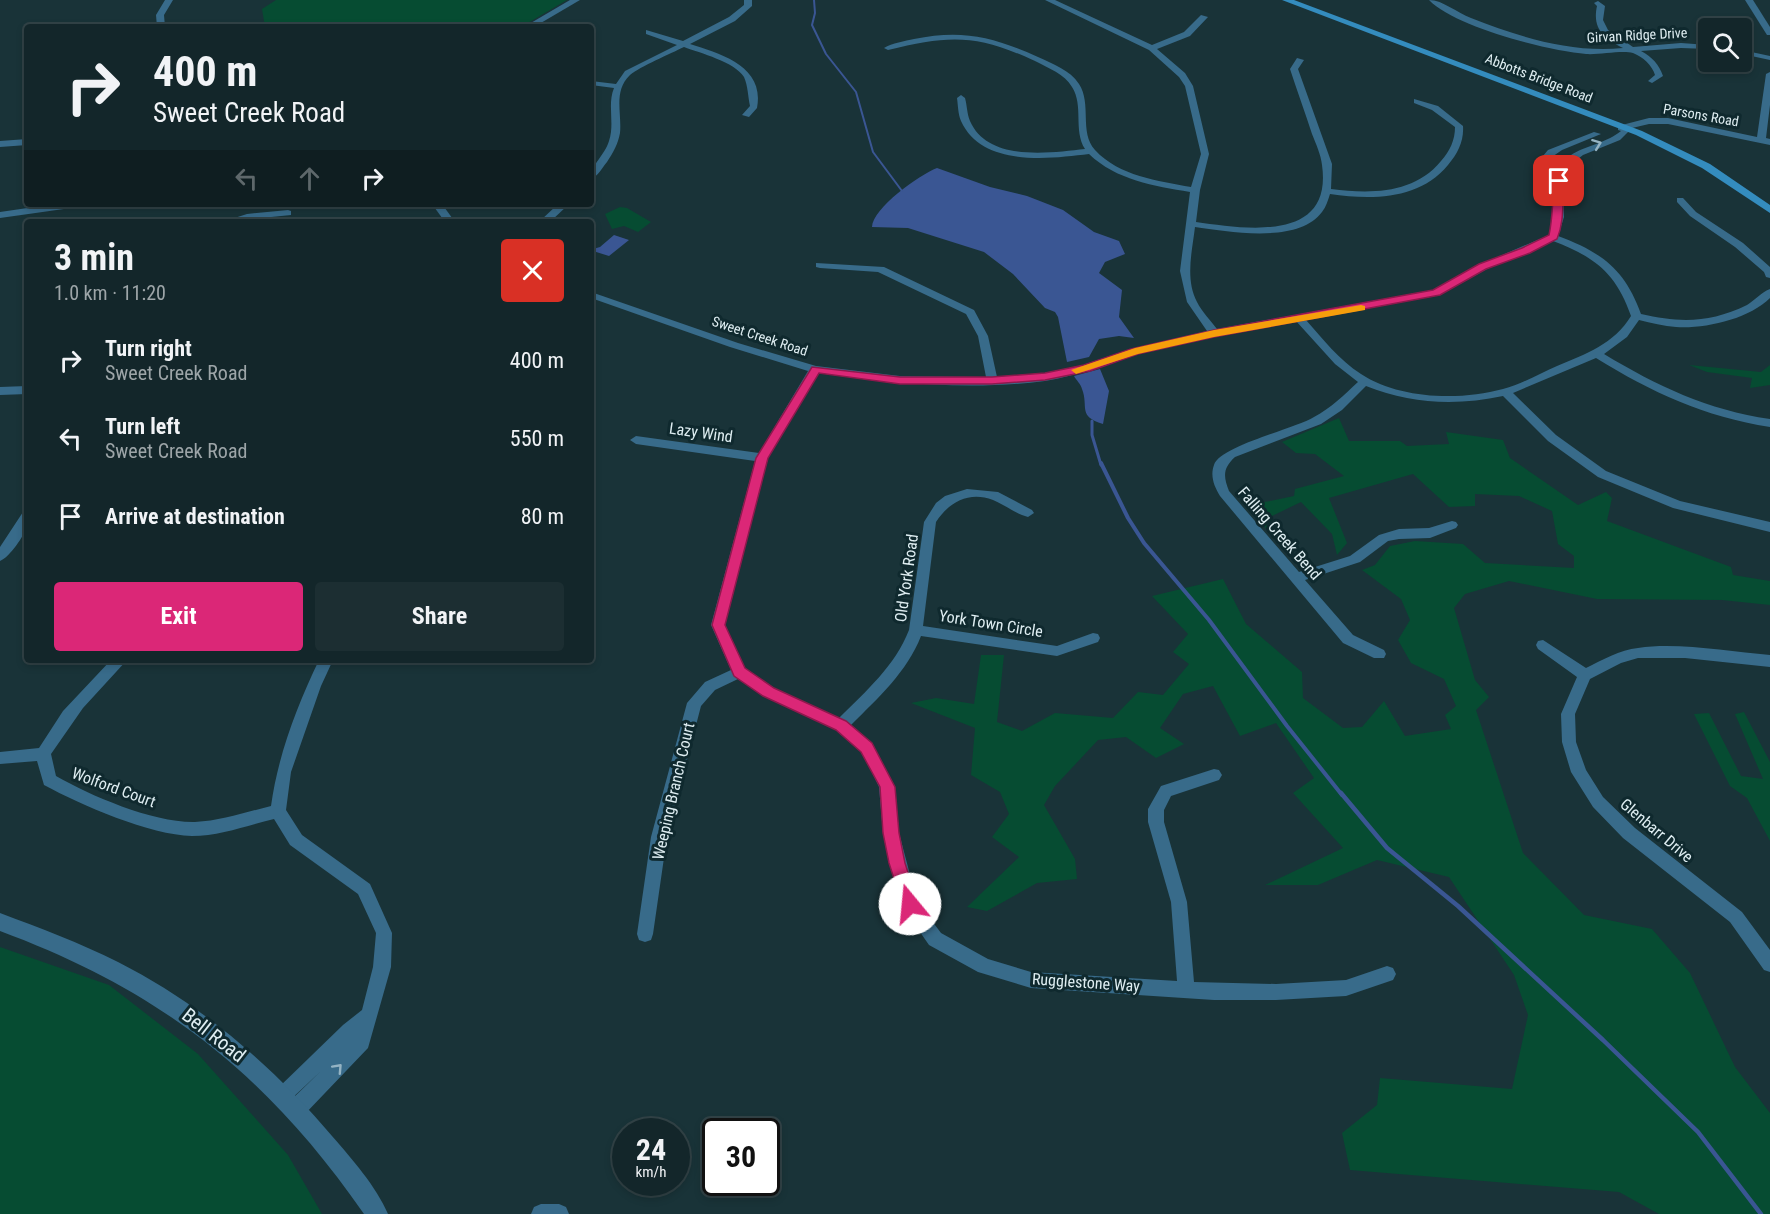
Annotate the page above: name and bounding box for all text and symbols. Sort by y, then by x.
map controls [1698,18,1752,72]
button: search [1698,18,1752,72]
street label: Girvan Ridge Drive [1586,24,1688,46]
text: 400 m [153,47,258,96]
icon: right [54,48,132,126]
street label: Abbotts Bridge Road [1483,50,1595,106]
text: Sweet Creek Road [153,97,345,129]
street label: Parsons Road [1662,100,1740,130]
one-way arrow [1591,139,1602,151]
pin [1533,155,1584,206]
icon: left [230,162,263,195]
icon: ahead [293,162,326,195]
icon: right [356,162,389,195]
icon: arrive [1542,164,1575,197]
text: 3 min [54,237,134,279]
button: close [501,239,564,302]
text: 1.0 km · 11:20 [54,281,166,305]
street label: Sweet Creek Road [710,313,810,359]
text: Turn right [105,336,192,361]
icon: right [54,344,87,377]
text: 400 m [510,348,564,373]
text: Sweet Creek Road [105,361,247,385]
text: Turn left [105,414,180,439]
street label: Lazy Wind [668,419,734,446]
icon: left [54,422,87,455]
text: 550 m [510,426,564,451]
text: Sweet Creek Road [105,439,247,463]
street label: Falling Creek Bend [1234,483,1325,584]
icon: arrive [54,500,87,533]
text: Arrive at destination [105,504,285,529]
text: 80 m [521,504,564,529]
street label: Old York Road [891,533,922,623]
button: Exit [54,582,303,651]
button: Share [315,582,564,651]
street label: York Town Circle [938,606,1044,641]
street label: Weeping Branch Court [648,720,699,862]
street label: Wolford Court [69,764,159,812]
street label: Glenbarr Drive [1616,794,1697,866]
position arrow [878,872,942,936]
street label: Rugglestone Way [1031,969,1141,996]
street label: Bell Road [177,1003,251,1067]
one-way arrow [331,1065,342,1075]
speed limit sign: 30 [702,1118,780,1196]
text: 24 [636,1132,666,1167]
text: km/h [636,1163,666,1181]

